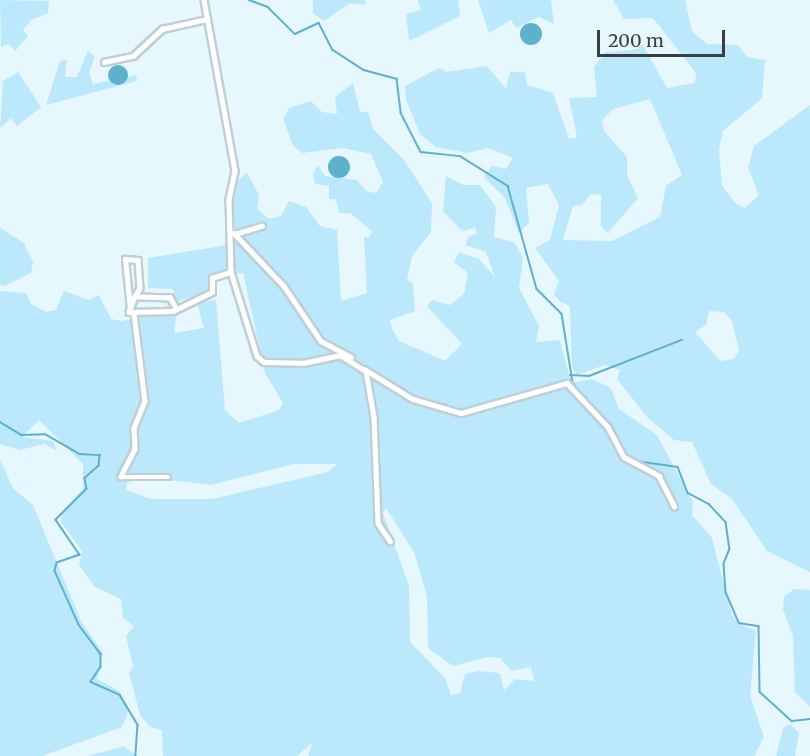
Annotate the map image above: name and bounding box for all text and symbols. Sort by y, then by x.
scale bar [600,18,728,56]
text: 200 m [608,29,664,52]

